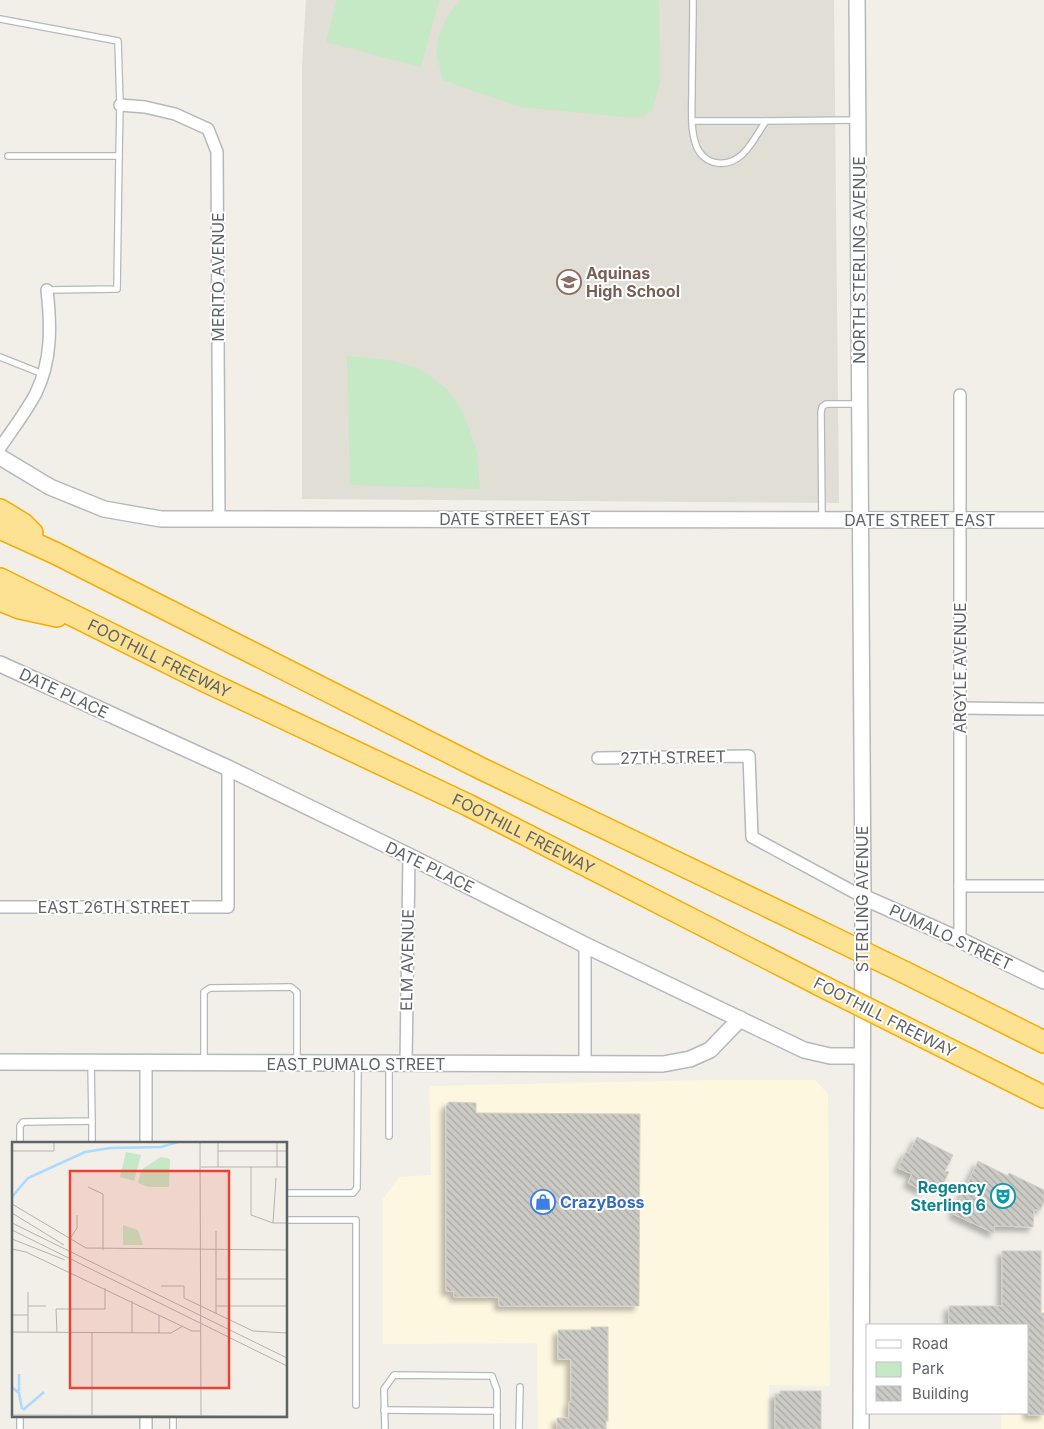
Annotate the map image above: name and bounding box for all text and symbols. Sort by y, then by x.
street label: NORTH STERLING AVENUE [849,156,869,364]
street label: MERITO AVENUE [208,212,228,342]
place label: Aquinas High School [586,263,680,301]
school or university icon: Aquinas High School [556,269,582,295]
street label: DATE STREET EAST [439,509,591,529]
street label: DATE STREET EAST [844,510,996,530]
street label: ARGYLE AVENUE [950,602,970,734]
street label: FOOTHILL FREEWAY [85,614,234,702]
street label: DATE PLACE [16,664,112,722]
street label: 27TH STREET [620,746,726,768]
street label: FOOTHILL FREEWAY [449,789,598,878]
street label: STERLING AVENUE [852,826,872,972]
street label: DATE PLACE [382,837,478,897]
street label: EAST 26TH STREET [38,897,190,917]
street label: PUMALO STREET [886,900,1016,974]
street label: ELM AVENUE [396,909,418,1011]
street label: FOOTHILL FREEWAY [810,972,960,1062]
street label: EAST PUMALO STREET [266,1054,446,1074]
inset map [12,1142,288,1416]
place label: Regency Sterling 6 [911,1177,986,1215]
theatre icon: Regency Sterling 6 [990,1183,1016,1209]
shop icon: CrazyBoss [530,1189,556,1215]
place label: CrazyBoss [560,1192,645,1212]
legend [866,1324,1029,1414]
text: Road [912,1334,948,1353]
text: Park [912,1359,945,1378]
text: Building [912,1384,969,1403]

